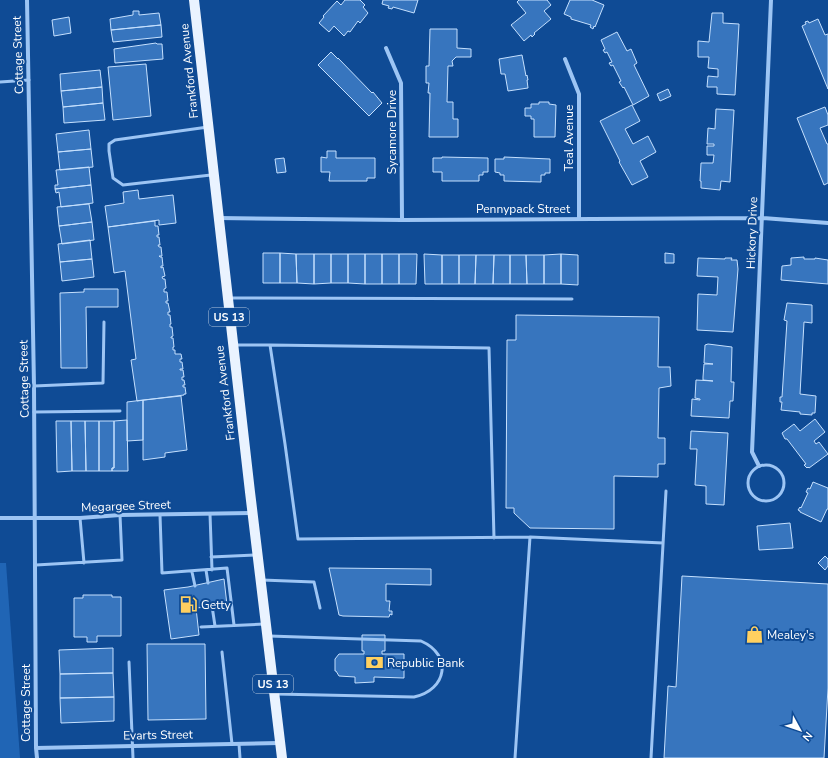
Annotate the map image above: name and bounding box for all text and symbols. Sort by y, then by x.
street label: Cottage Street [9,15,27,94]
street label: Frankford Avenue [176,23,202,119]
street label: Sycamore Drive [384,90,400,174]
street label: Teal Avenue [561,105,577,171]
street label: Hickory Drive [743,197,761,269]
street label: Pennypack Street [476,201,571,217]
road number: US 13 [209,308,249,326]
street label: Cottage Street [15,339,33,418]
street label: Frankford Avenue [211,345,239,441]
street label: Megargee Street [81,496,172,516]
fuel station icon: Getty [178,595,198,615]
place label: Getty [201,597,231,613]
shop icon: Mealey's [744,625,764,645]
place label: Mealey's [767,627,815,643]
bank icon: Republic Bank [364,653,384,673]
place label: Republic Bank [387,655,465,671]
street label: Cottage Street [18,663,34,742]
road number: US 13 [253,675,293,693]
north arrow [780,710,820,750]
street label: Evarts Street [123,726,194,744]
text: N [799,728,816,744]

